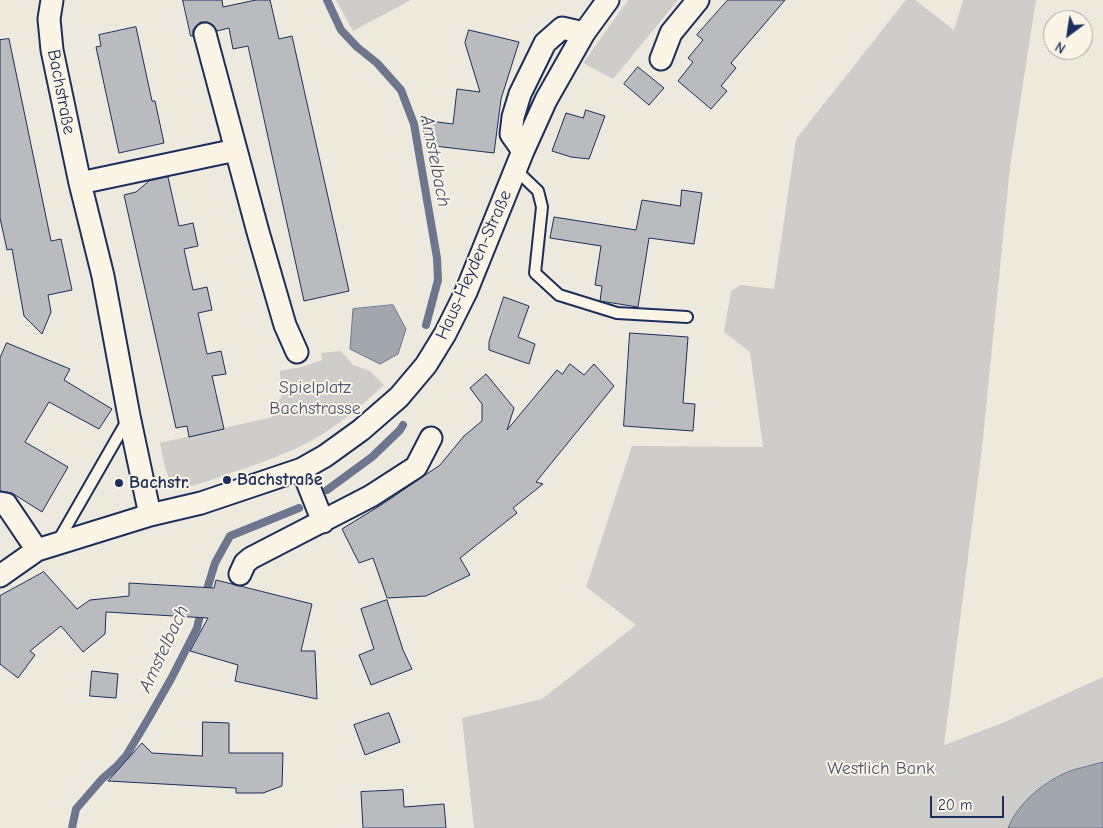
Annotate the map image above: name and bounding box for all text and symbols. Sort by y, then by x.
north arrow [1043,10,1093,60]
text: N [1052,38,1069,57]
street label: Bachstraße [42,48,80,136]
water label: Amstelbach [415,113,455,209]
street label: Haus-Heyden-Straße [431,187,517,343]
park label: Spielplatz Bachstrasse [269,377,361,419]
place label: Bachstraße [237,469,323,491]
place label: Bachstr. [129,472,189,494]
marker: Bachstraße [221,474,233,486]
marker: Bachstr. [113,477,125,489]
water label: Amstelbach [134,602,194,696]
park label: Westlich Bank [827,758,935,780]
scale bar [933,786,1007,818]
text: 20 m [938,796,972,814]

